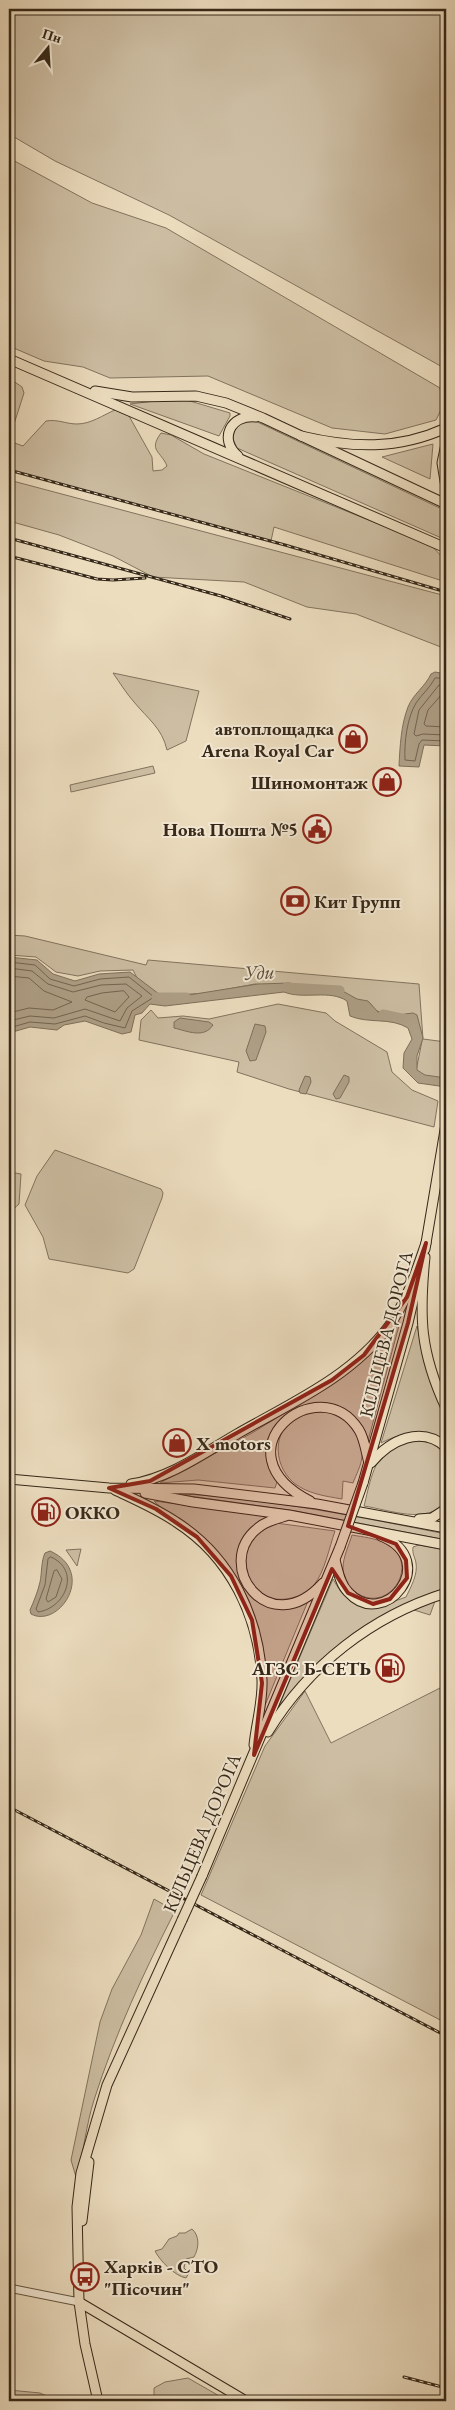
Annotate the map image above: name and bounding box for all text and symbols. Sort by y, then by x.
north arrow [22,22,72,72]
text: Пн [40,24,64,47]
place label: автоплощадка Arena Royal Car [200,716,335,763]
shop icon: автоплощадка Arena Royal Car [338,724,368,754]
shop icon: Шиномонтаж [372,767,402,797]
place label: Шиномонтаж [251,770,369,795]
public building icon: Нова Пошта №5 [302,814,332,844]
place label: Нова Пошта №5 [163,817,298,842]
bank icon: Кит Групп [280,886,310,916]
place label: Кит Групп [314,889,401,914]
water label: Уди [243,958,275,986]
street label: КІЛЬЦЕВА ДОРОГА [353,1247,419,1420]
shop icon: Х motors [162,1428,192,1458]
place label: Х motors [195,1431,271,1456]
fuel station icon: ОККО [31,1497,61,1527]
place label: ОККО [65,1500,120,1525]
fuel station icon: АГЗС Б-СЕТЬ [375,1653,405,1683]
place label: АГЗС Б-СЕТЬ [251,1656,371,1681]
street label: КІЛЬЦЕВА ДОРОГА [157,1749,247,1916]
place label: Харків - СТО "Пісочин" [103,2254,218,2301]
bus stop icon: Харків - СТО "Пісочин" [70,2262,100,2292]

